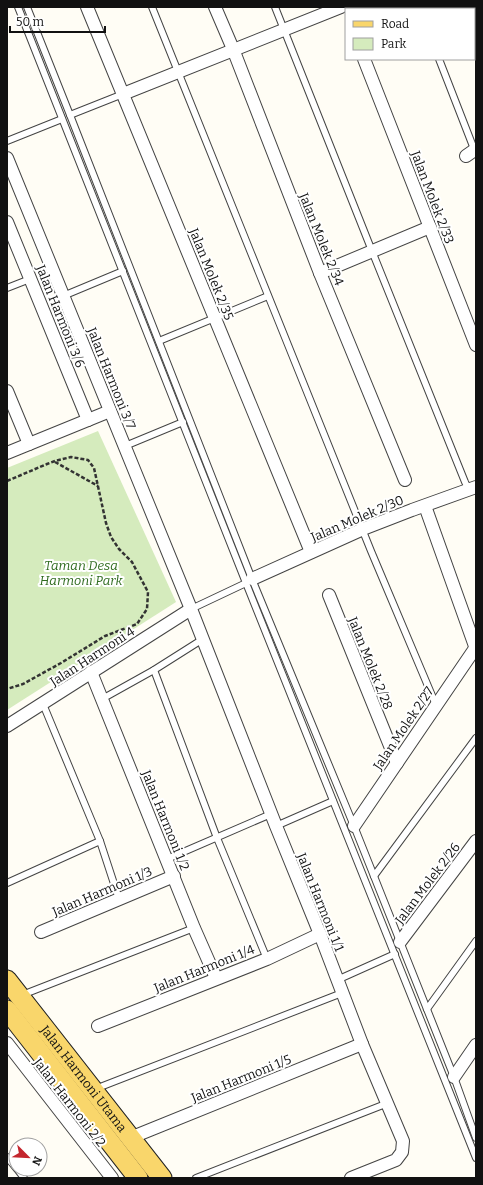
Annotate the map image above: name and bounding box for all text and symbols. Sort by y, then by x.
scale bar [10,8,105,34]
legend [345,8,475,60]
text: 50 m [16,15,45,29]
text: Road [381,17,409,31]
text: Park [381,37,407,51]
street label: Jalan Molek 2/33 [408,148,457,246]
street label: Jalan Molek 2/34 [296,190,347,288]
street label: Jalan Molek 2/35 [186,225,237,322]
street label: Jalan Harmoni 3/6 [33,262,88,370]
street label: Jalan Harmoni 3/7 [84,324,139,432]
street label: Jalan Molek 2/30 [308,492,406,545]
park label: Taman Desa Harmoni Park [40,558,123,588]
street label: Jalan Molek 2/28 [345,614,396,712]
street label: Jalan Harmoni 4 [46,623,138,690]
street label: Jalan Molek 2/27 [370,684,437,773]
street label: Jalan Harmoni 1/2 [138,767,192,872]
street label: Jalan Molek 2/26 [391,839,463,928]
street label: Jalan Harmoni 1/1 [294,850,347,954]
street label: Jalan Harmoni 1/3 [49,864,154,920]
street label: Jalan Harmoni 1/4 [151,941,257,996]
street label: Jalan Harmoni Utama [37,1022,130,1135]
street label: Jalan Harmoni 1/5 [188,1052,293,1106]
street label: Jalan Harmoni 2/2 [30,1054,109,1150]
north arrow [8,1137,48,1177]
text: N [29,1154,44,1168]

